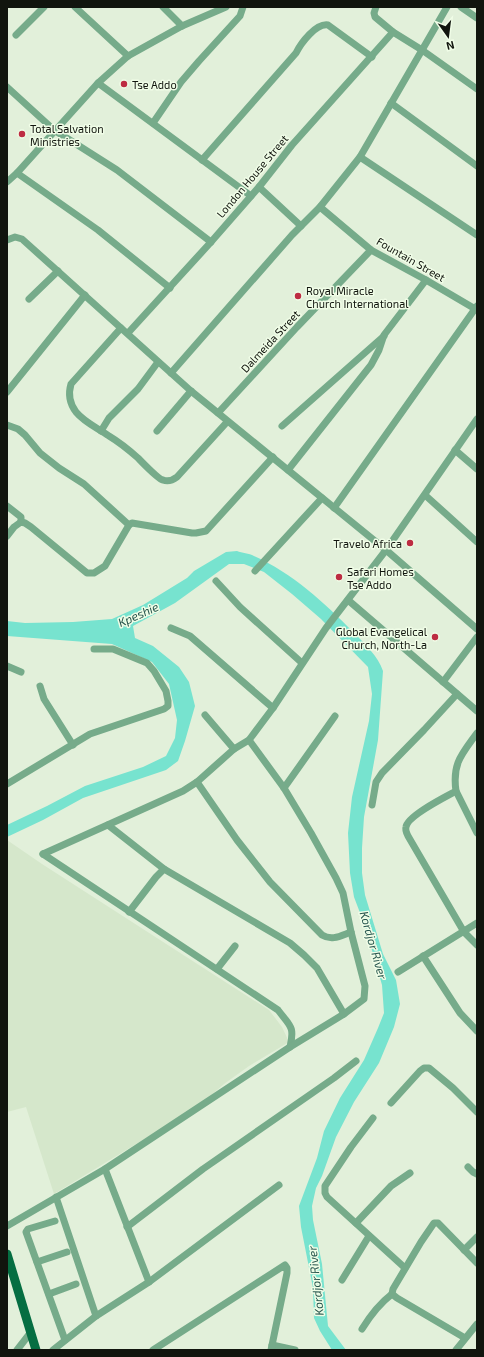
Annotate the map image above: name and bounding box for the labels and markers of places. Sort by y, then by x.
place label: Tse Addo [132,78,177,91]
marker: Tse Addo [119,79,129,89]
place label: Total Salvation Ministries [30,122,104,148]
marker: Total Salvation Ministries [17,129,27,139]
place label: Royal Miracle Church International [306,284,409,310]
marker: Royal Miracle Church International [293,291,303,301]
place label: Travelo Africa [333,537,402,550]
marker: Travelo Africa [405,538,415,548]
place label: Safari Homes Tse Addo [347,565,414,591]
marker: Safari Homes Tse Addo [334,572,344,582]
place label: Global Evangelical Church, North-La [336,625,428,651]
marker: Global Evangelical Church, North-La [430,632,440,642]

